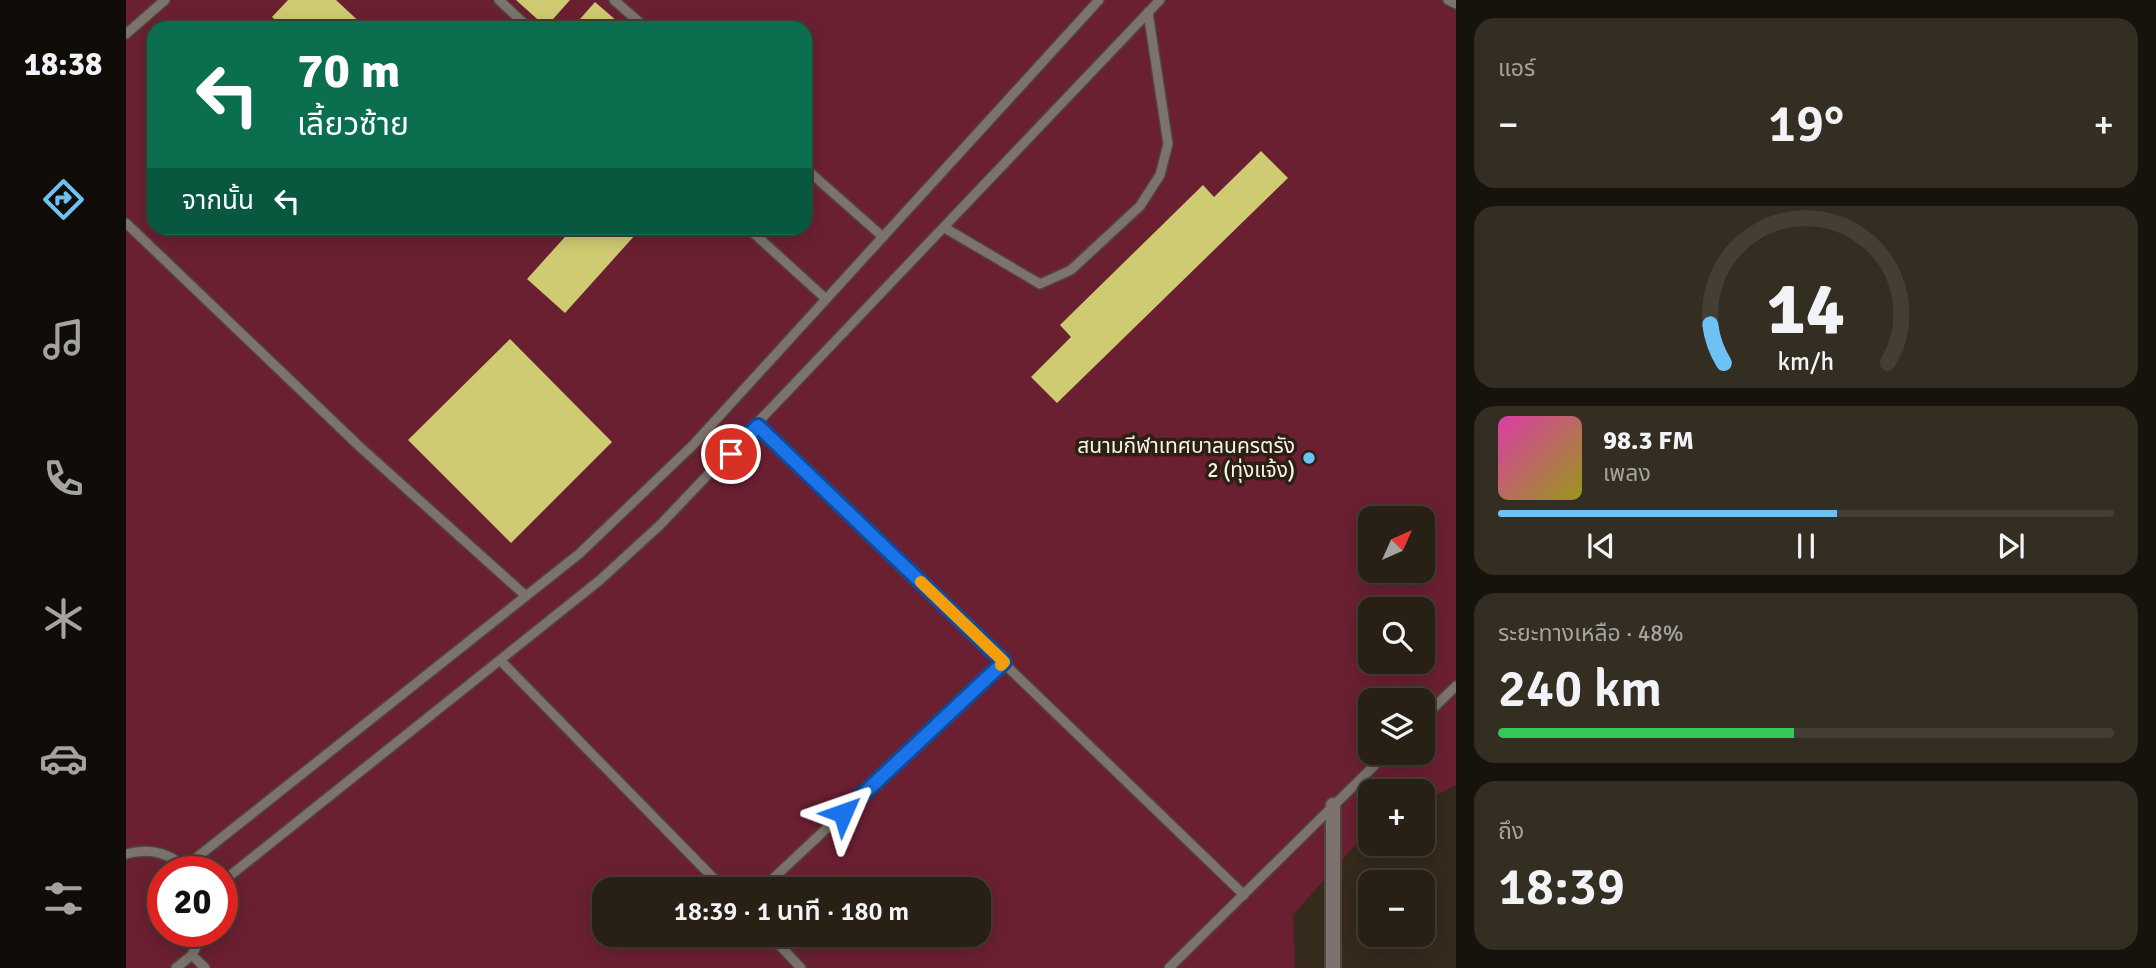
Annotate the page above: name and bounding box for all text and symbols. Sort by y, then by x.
text: 70 m [297,41,400,101]
text: 18:38 [24,45,102,84]
icon: left [182,49,273,140]
text: แอร์ [1498,54,1535,83]
text: 19° [1768,92,1844,156]
text: − [1498,101,1519,148]
text: + [2093,101,2114,148]
text: เลี้ยวซ้าย [297,105,409,144]
icon: directions [39,175,88,224]
icon: left [268,182,306,220]
text: จากนั้น [182,185,254,217]
text: 14 [1767,265,1845,354]
icon: music [39,315,88,364]
text: km/h [1778,345,1834,376]
pin [701,424,761,484]
text: 98.3 FM [1603,425,1694,457]
place label: สนามกีฬาเทศบาลนครตรัง 2 (ทุ่งแจ้ง) [1077,433,1295,483]
icon: arrive [712,435,750,473]
marker: สนามกีฬาเทศบาลนครตรัง 2 (ทุ่งแจ้ง) [1301,450,1317,466]
icon: phone [39,454,88,503]
text: เพลง [1603,459,1651,488]
north arrow [1358,506,1435,583]
map controls [1358,506,1435,947]
icon: previous [1582,527,1620,565]
icon: pause [1787,527,1825,565]
icon: next [1992,527,2030,565]
icon: climate [39,594,88,643]
button: search [1358,597,1435,674]
text: ระยะทางเหลือ · 48% [1498,619,1684,648]
text: 240 km [1498,657,1662,721]
button: layers [1358,688,1435,765]
icon: car [39,734,88,783]
position arrow [806,776,880,850]
button: + [1358,779,1435,856]
text: ถึง [1498,817,1524,846]
text: 18:39 [1498,855,1625,919]
speed limit sign: 20 [147,856,238,947]
button: − [1358,870,1435,947]
icon: filters [39,874,88,923]
text: 18:39 · 1 นาที · 180 m [674,896,909,928]

